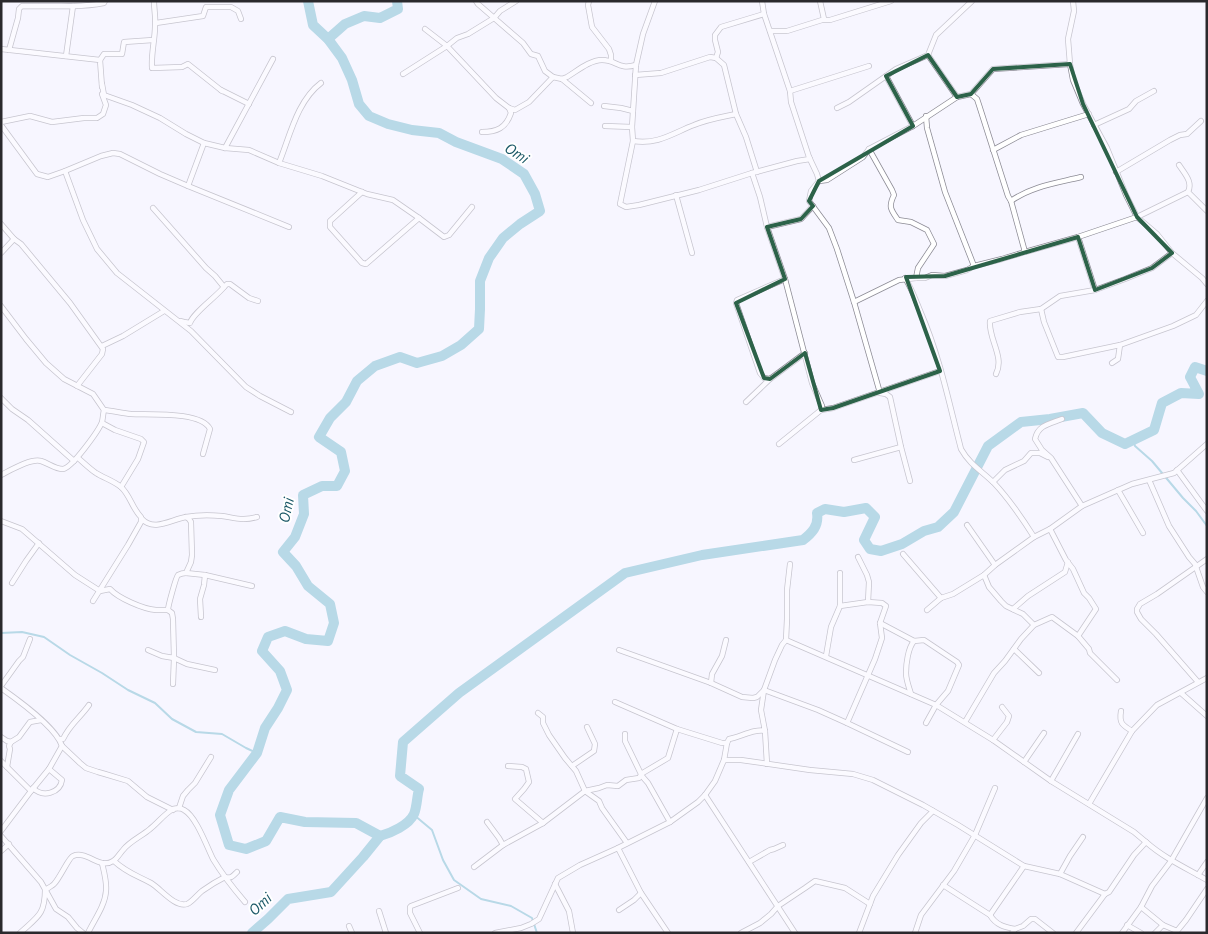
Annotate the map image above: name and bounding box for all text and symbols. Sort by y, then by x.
water label: Omi [501,138,534,168]
water label: Omi [274,495,298,524]
water label: Omi [244,888,276,920]

